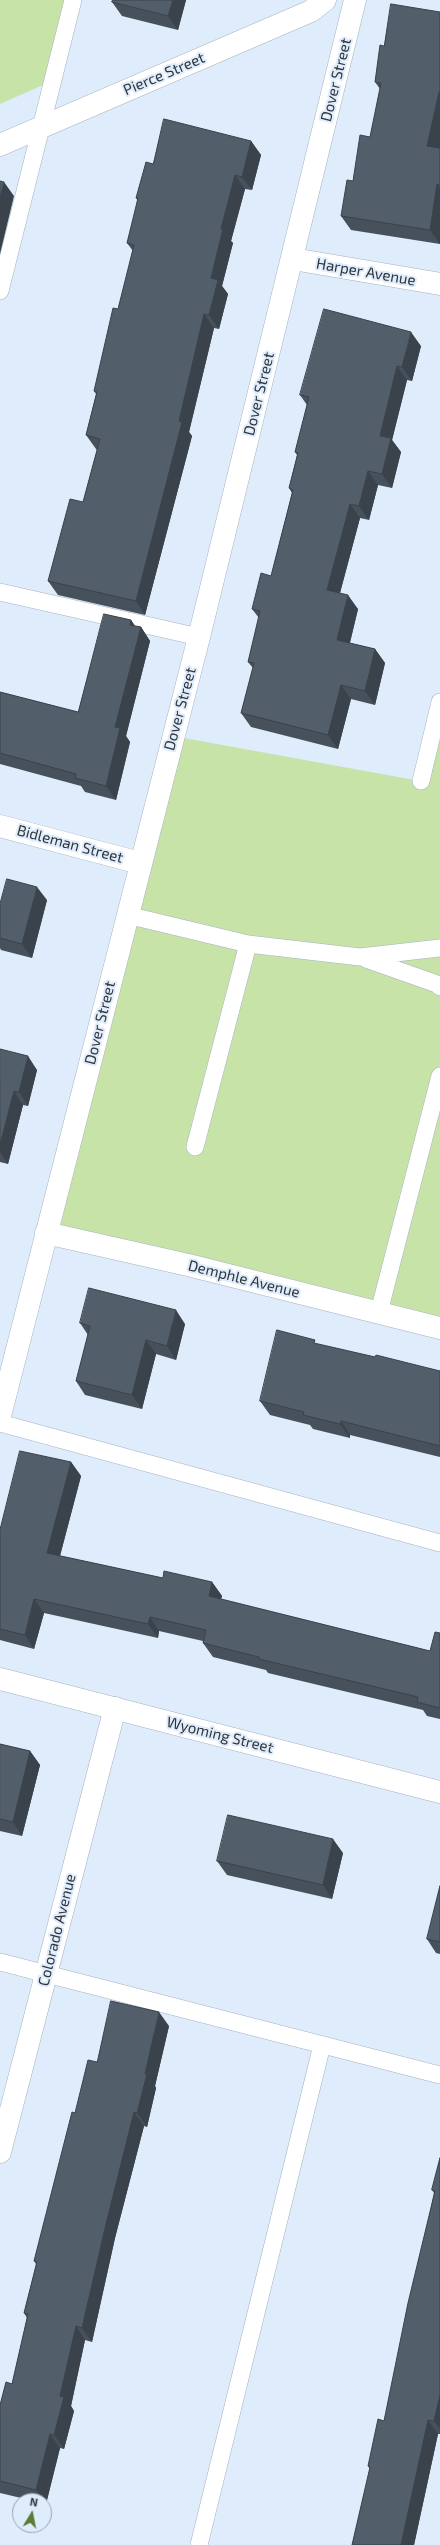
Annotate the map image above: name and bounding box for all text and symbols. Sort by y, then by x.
street label: Dover Street [317,36,355,124]
street label: Pierce Street [121,49,207,99]
street label: Harper Avenue [315,254,417,290]
street label: Dover Street [240,350,278,438]
street label: Dover Street [160,665,200,753]
street label: Bidleman Street [15,821,125,867]
street label: Dover Street [81,979,119,1067]
street label: Demphle Avenue [186,1256,302,1302]
street label: Wyoming Street [165,1713,275,1757]
street label: Colorado Avenue [34,1872,80,1988]
north arrow [12,2493,52,2533]
text: N [29,2495,39,2509]

